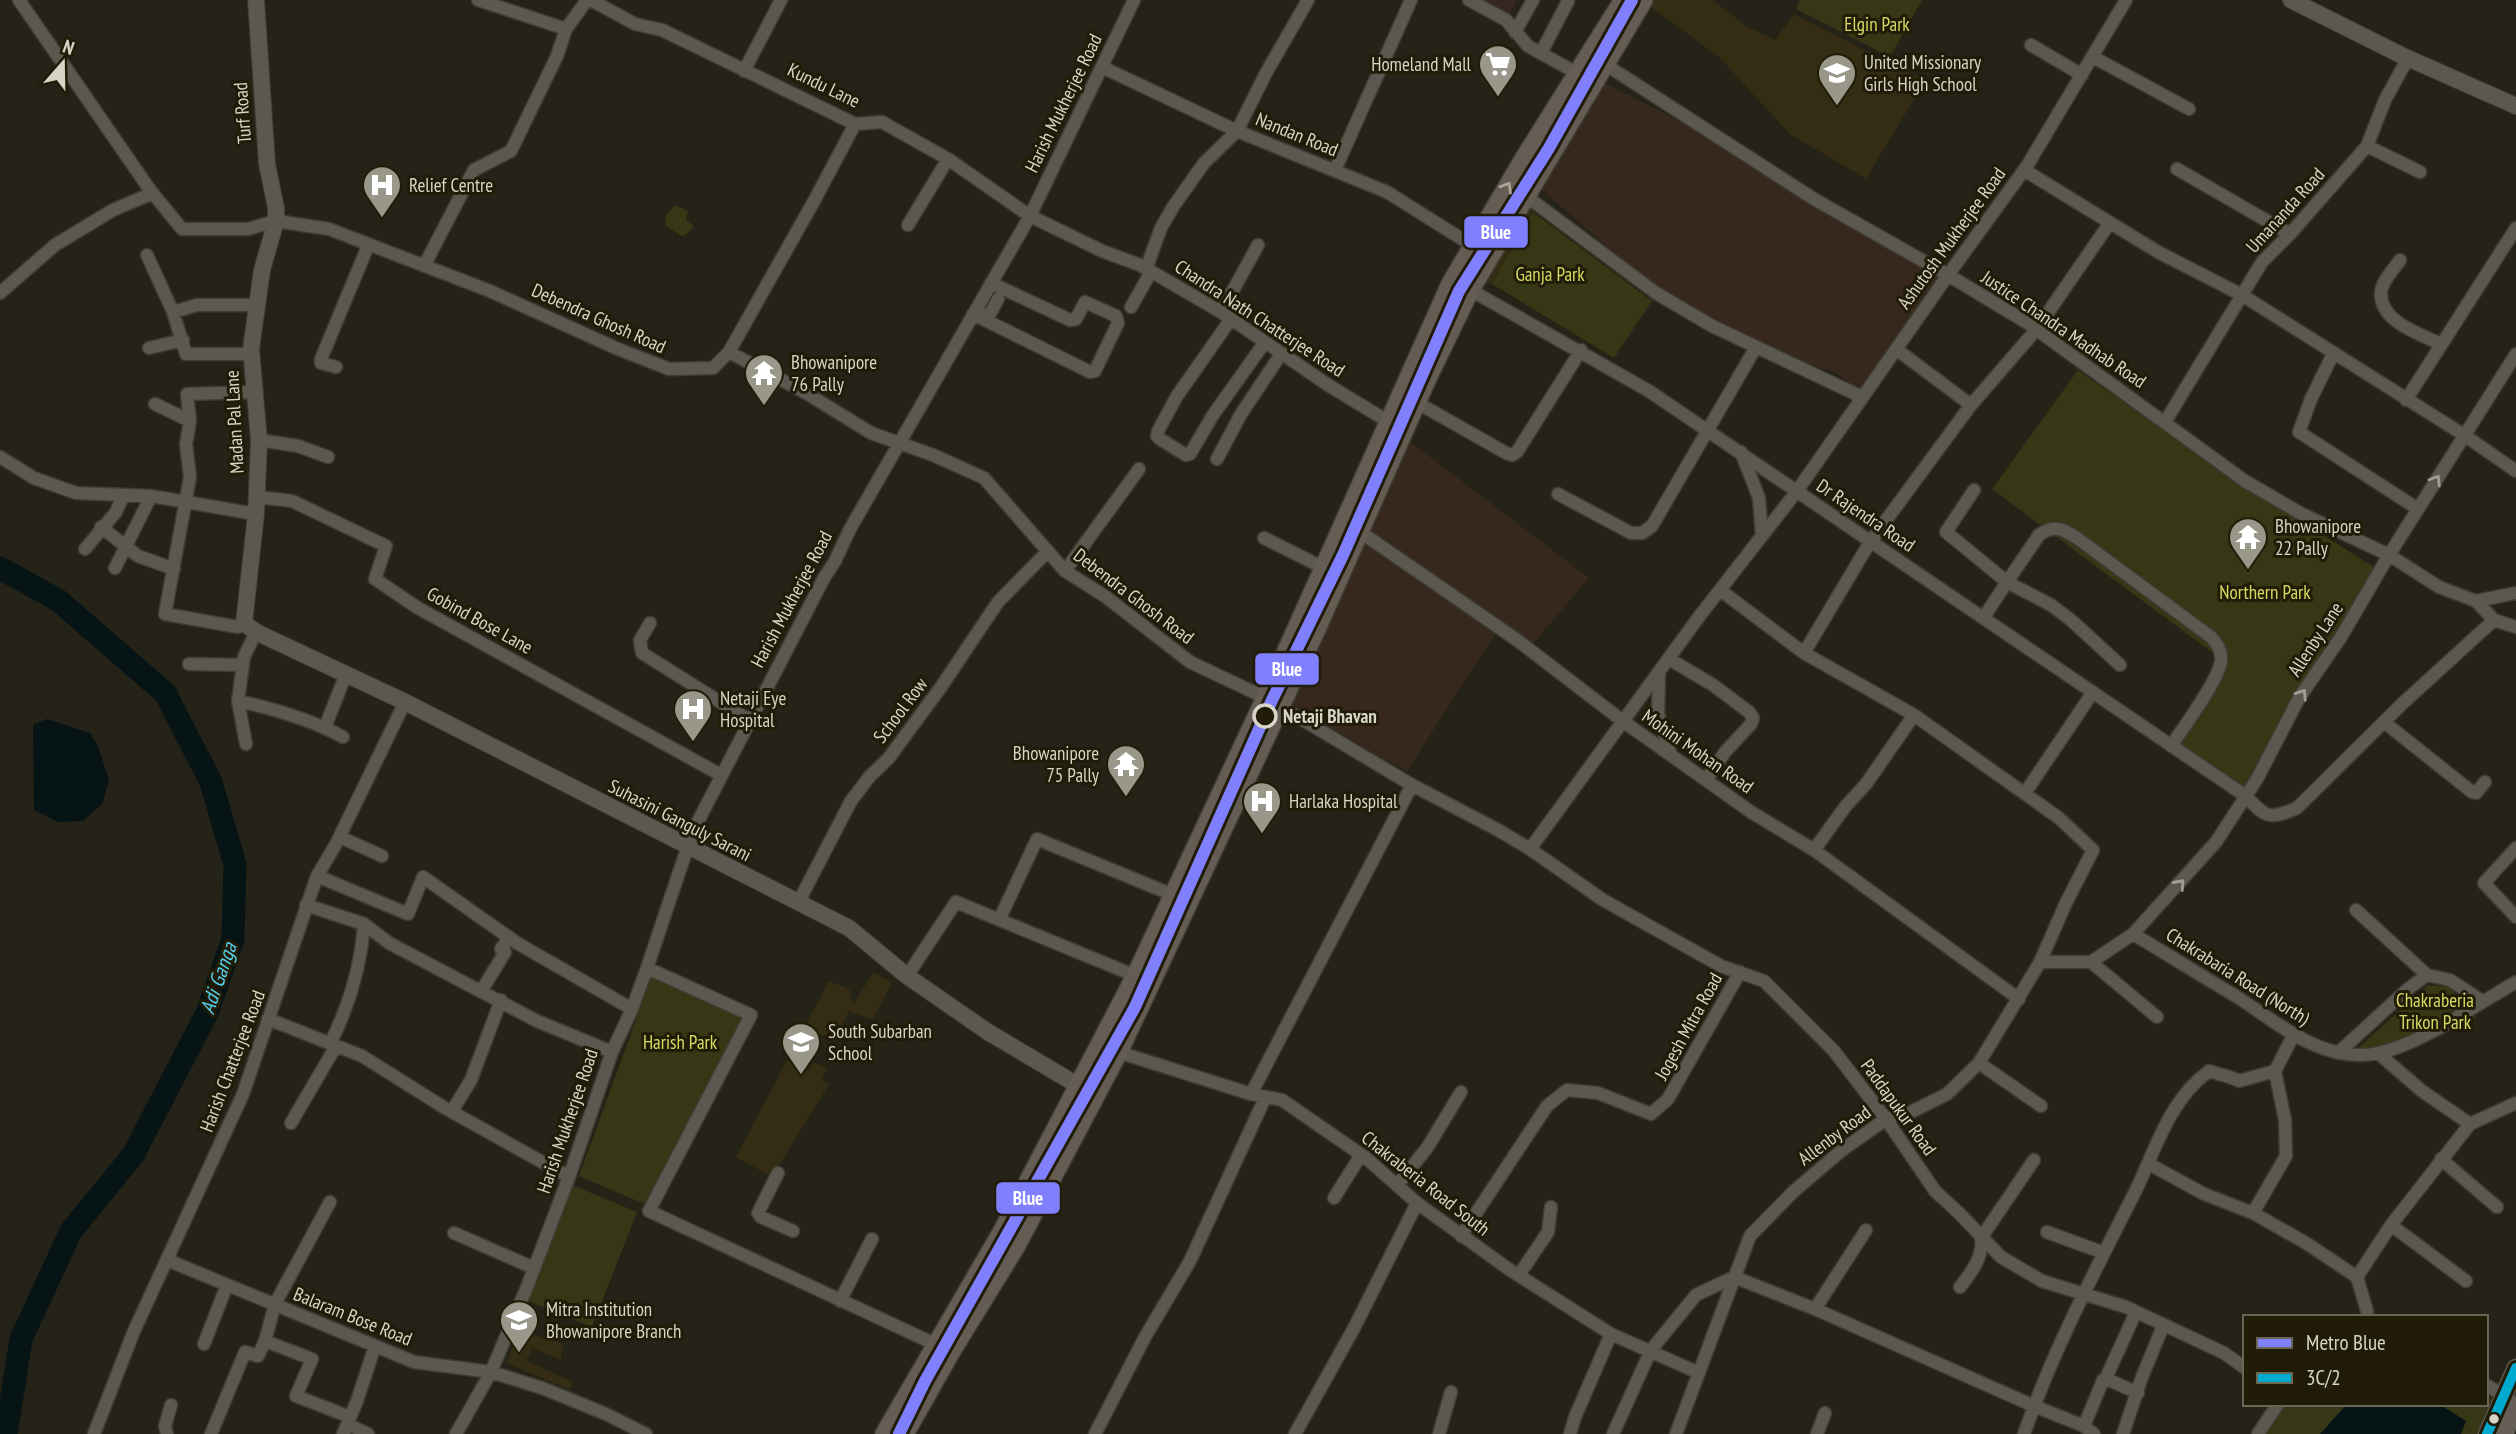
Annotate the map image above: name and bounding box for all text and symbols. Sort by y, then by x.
park label: Elgin Park [1844,12,1910,36]
north arrow [28,28,98,98]
street label: Harish Mukherjee Road [1019,30,1107,176]
text: N [60,34,78,60]
supermarket icon: Homeland Mall [1477,43,1519,98]
place label: United Missionary Girls High School [1864,50,1982,96]
place label: Homeland Mall [1371,52,1472,76]
school or university icon: United Missionary Girls High School [1816,52,1858,107]
street label: Kundu Lane [784,57,864,113]
street label: Turf Road [228,81,256,145]
street label: Nandan Road [1252,107,1342,161]
street label: Ashutosh Mukherjee Road [1892,162,2010,314]
street label: Umananda Road [2240,162,2330,258]
hospital icon: Relief Centre [361,164,403,219]
place label: Relief Centre [409,173,493,197]
one-way arrow [1499,181,1512,194]
line badge: Blue [1463,215,1529,249]
text: Blue [1481,220,1511,244]
street label: Chandra Nath Chatterjee Road [1171,254,1349,382]
park label: Ganja Park [1515,262,1585,286]
street label: Justice Chandra Madhab Road [1976,264,2151,393]
street label: Debendra Ghosh Road [528,278,670,358]
place label: Bhowanipore 76 Pally [791,350,877,396]
temple icon: Bhowanipore 76 Pally [743,352,785,407]
street label: Madan Pal Lane [219,370,249,474]
street label: Dr Rajendra Road [1812,473,1920,557]
one-way arrow [2427,475,2440,488]
place label: Bhowanipore 22 Pally [2275,514,2361,560]
temple icon: Bhowanipore 22 Pally [2227,516,2269,571]
street label: Harish Mukherjee Road [745,527,837,671]
street label: Debendra Ghosh Road [1069,543,1199,649]
park label: Northern Park [2219,580,2311,604]
street label: Gobind Bose Lane [423,581,537,659]
street label: Allenby Lane [2282,597,2348,681]
line badge: Blue [1254,652,1320,686]
text: Blue [1272,657,1302,681]
street label: School Row [868,672,933,747]
place label: Netaji Eye Hospital [720,686,786,732]
hospital icon: Netaji Eye Hospital [672,688,714,743]
one-way arrow [2294,688,2307,701]
marker: Netaji Bhavan [1253,704,1277,728]
place label: Netaji Bhavan [1283,704,1377,728]
street label: Mohini Mohan Road [1638,704,1758,798]
place label: Bhowanipore 75 Pally [1013,741,1100,787]
temple icon: Bhowanipore 75 Pally [1105,743,1147,798]
street label: Suhasini Ganguly Sarani [605,774,755,866]
hospital icon: Harlaka Hospital [1241,780,1283,835]
place label: Harlaka Hospital [1289,789,1398,813]
one-way arrow [2171,879,2184,892]
street label: Chakrabaria Road (North) [2162,922,2315,1030]
water label: Adi Ganga [193,937,243,1017]
street label: Jogesh Mitra Road [1648,968,1727,1084]
street label: Harish Chatterjee Road [194,987,270,1135]
park label: Chakraberia Trikon Park [2396,988,2474,1034]
place label: South Subarban School [828,1019,932,1065]
school or university icon: South Subarban School [780,1021,822,1076]
park label: Harish Park [643,1030,718,1054]
street label: Harish Mukherjee Road [531,1046,603,1196]
street label: Paddapukur Road [1856,1054,1942,1160]
street label: Allenby Road [1793,1100,1875,1170]
street label: Chakraberia Road South [1357,1125,1495,1241]
line badge: Blue [995,1181,1061,1215]
text: Blue [1013,1186,1043,1210]
street label: Balaram Bose Road [290,1281,416,1351]
place label: Mitra Institution Bhowanipore Branch [546,1297,681,1343]
school or university icon: Mitra Institution Bhowanipore Branch [498,1299,540,1354]
legend [2243,1315,2488,1406]
text: Metro Blue [2306,1329,2386,1356]
text: 3C/2 [2306,1364,2341,1391]
unlabelled marker [2487,1412,2501,1426]

